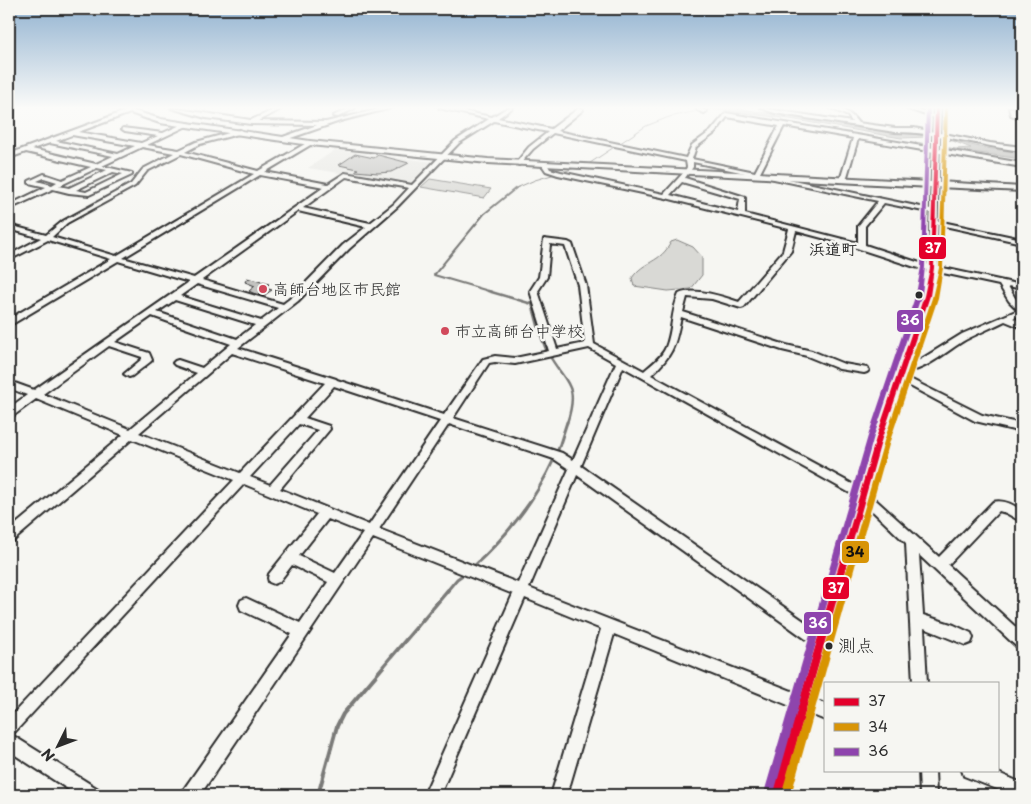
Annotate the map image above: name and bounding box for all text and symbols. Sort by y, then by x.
district label: 浜道町 [809,236,857,260]
line badge: 37 [918,236,947,260]
text: 37 [925,237,942,258]
place label: 高師台地区市民館 [273,276,401,300]
marker: 高師台地区市民館 [257,283,269,295]
unlabelled marker [914,290,924,300]
line badge: 36 [896,309,924,333]
text: 36 [900,309,920,330]
place label: 市立高師台中学校 [455,318,583,342]
marker: 市立高師台中学校 [439,325,451,337]
line badge: 34 [841,540,870,564]
text: 34 [846,541,865,562]
line badge: 37 [822,576,850,600]
text: 37 [828,577,845,598]
line badge: 36 [803,611,832,635]
text: 36 [808,612,828,633]
place label: 測点 [838,631,874,658]
marker: 測点 [824,641,834,651]
legend [824,682,998,772]
text: 37 [868,688,886,711]
text: 34 [868,714,888,737]
north arrow [32,722,82,772]
text: 36 [868,738,888,761]
text: N [36,744,59,766]

